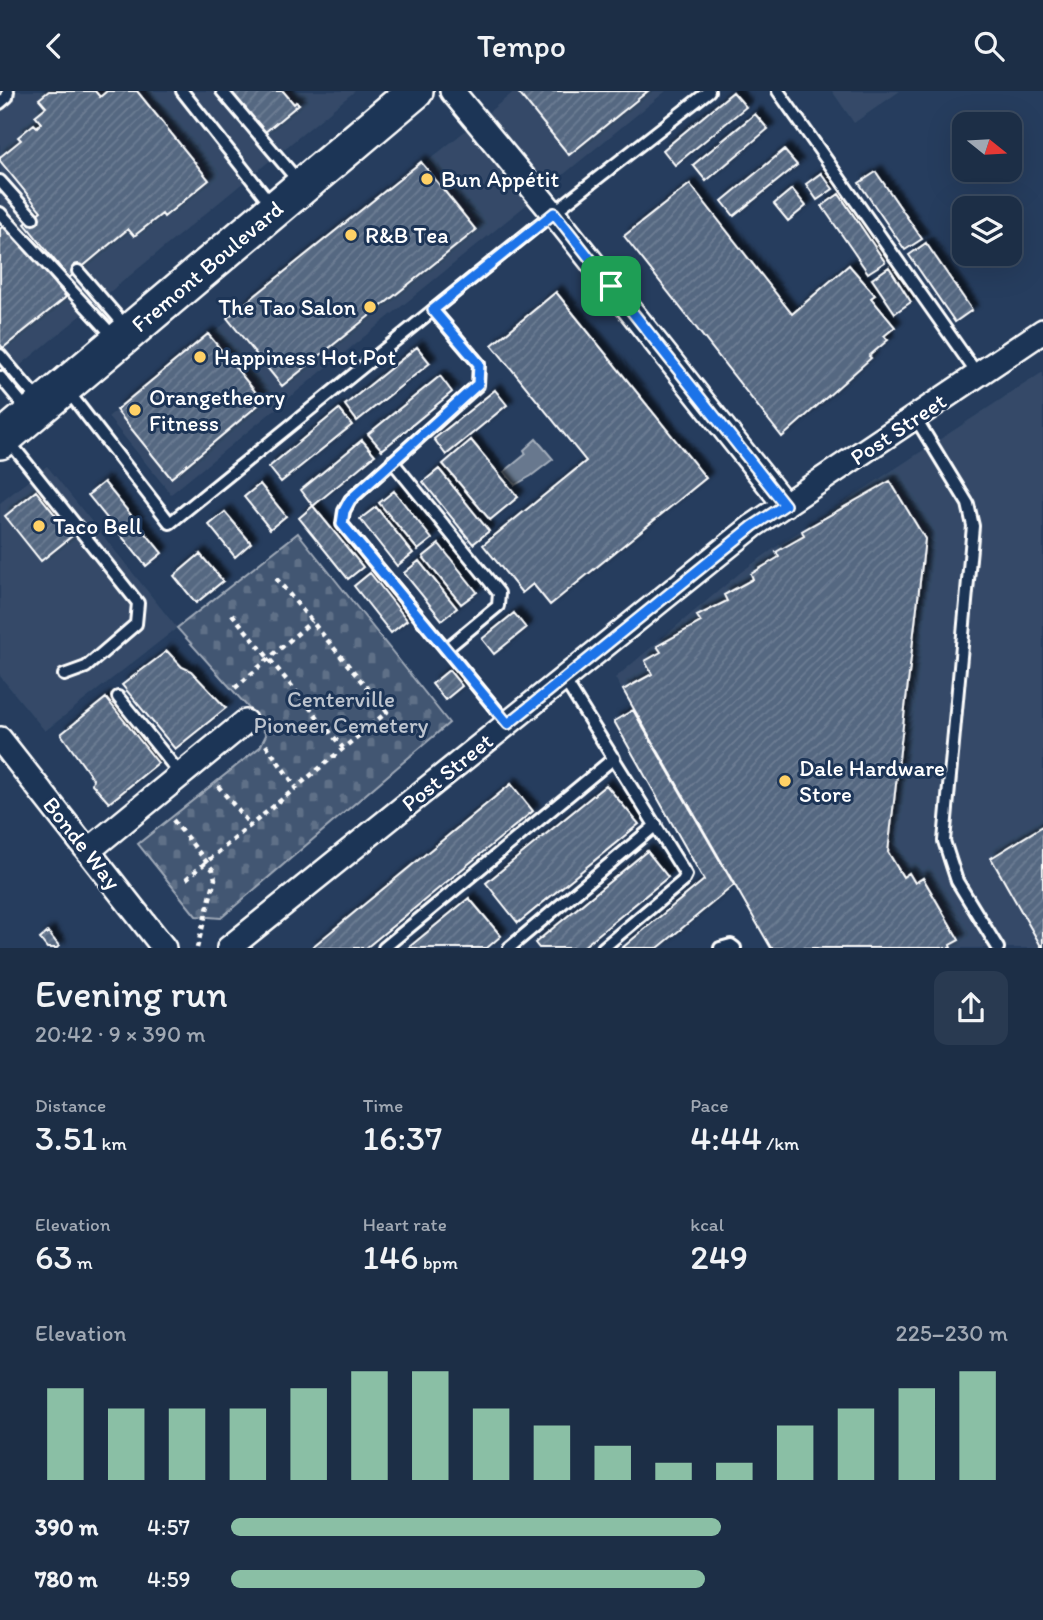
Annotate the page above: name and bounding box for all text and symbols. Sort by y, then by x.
icon: back [35,27,73,65]
text: Tempo [477,27,566,65]
icon: search [970,27,1008,65]
north arrow [952,112,1022,182]
map controls [952,112,1022,266]
place label: Bun Appétit [441,165,559,193]
marker: Bun Appétit [419,171,435,187]
street label: Fremont Boulevard [126,194,289,338]
button: layers [952,196,1022,266]
place label: R&B Tea [365,221,449,249]
marker: R&B Tea [343,227,359,243]
pin [581,256,641,316]
icon: arrive [592,267,630,305]
place label: The Tao Salon [218,293,356,321]
marker: The Tao Salon [362,299,378,315]
place label: Happiness Hot Pot [214,343,396,371]
marker: Happiness Hot Pot [192,349,208,365]
place label: Orangetheory Fitness [149,383,285,437]
street label: Post Street [845,387,952,471]
marker: Orangetheory Fitness [127,402,143,418]
place label: Taco Bell [53,512,142,540]
marker: Taco Bell [31,518,47,534]
park label: Centerville Pioneer Cemetery [254,685,429,739]
street label: Post Street [396,726,499,817]
place label: Dale Hardware Store [799,754,945,808]
marker: Dale Hardware Store [777,773,793,789]
street label: Bonde Way [37,791,127,895]
text: Evening run [35,971,228,1017]
button: share [934,971,1008,1045]
text: 20:42 · 9 × 390 m [35,1020,206,1048]
text: Distance [35,1094,106,1117]
text: Time [363,1094,403,1117]
text: Pace [690,1094,728,1117]
text: 3.51 [35,1117,97,1159]
text: 16:37 [363,1117,442,1159]
text: 4:44 [690,1117,762,1159]
text: km [97,1132,127,1155]
text: /km [762,1132,799,1155]
text: Elevation [35,1213,111,1236]
text: Heart rate [363,1213,447,1236]
text: kcal [690,1213,724,1236]
text: 63 [35,1236,73,1278]
text: 146 [363,1236,418,1278]
text: 249 [690,1236,748,1278]
text: m [73,1251,93,1274]
text: bpm [418,1251,458,1274]
text: Elevation [35,1319,126,1347]
text: 225–230 m [896,1319,1008,1347]
text: 390 m [35,1513,98,1541]
text: 4:57 [147,1513,190,1541]
text: 780 m [35,1565,98,1593]
text: 4:59 [147,1565,191,1593]

